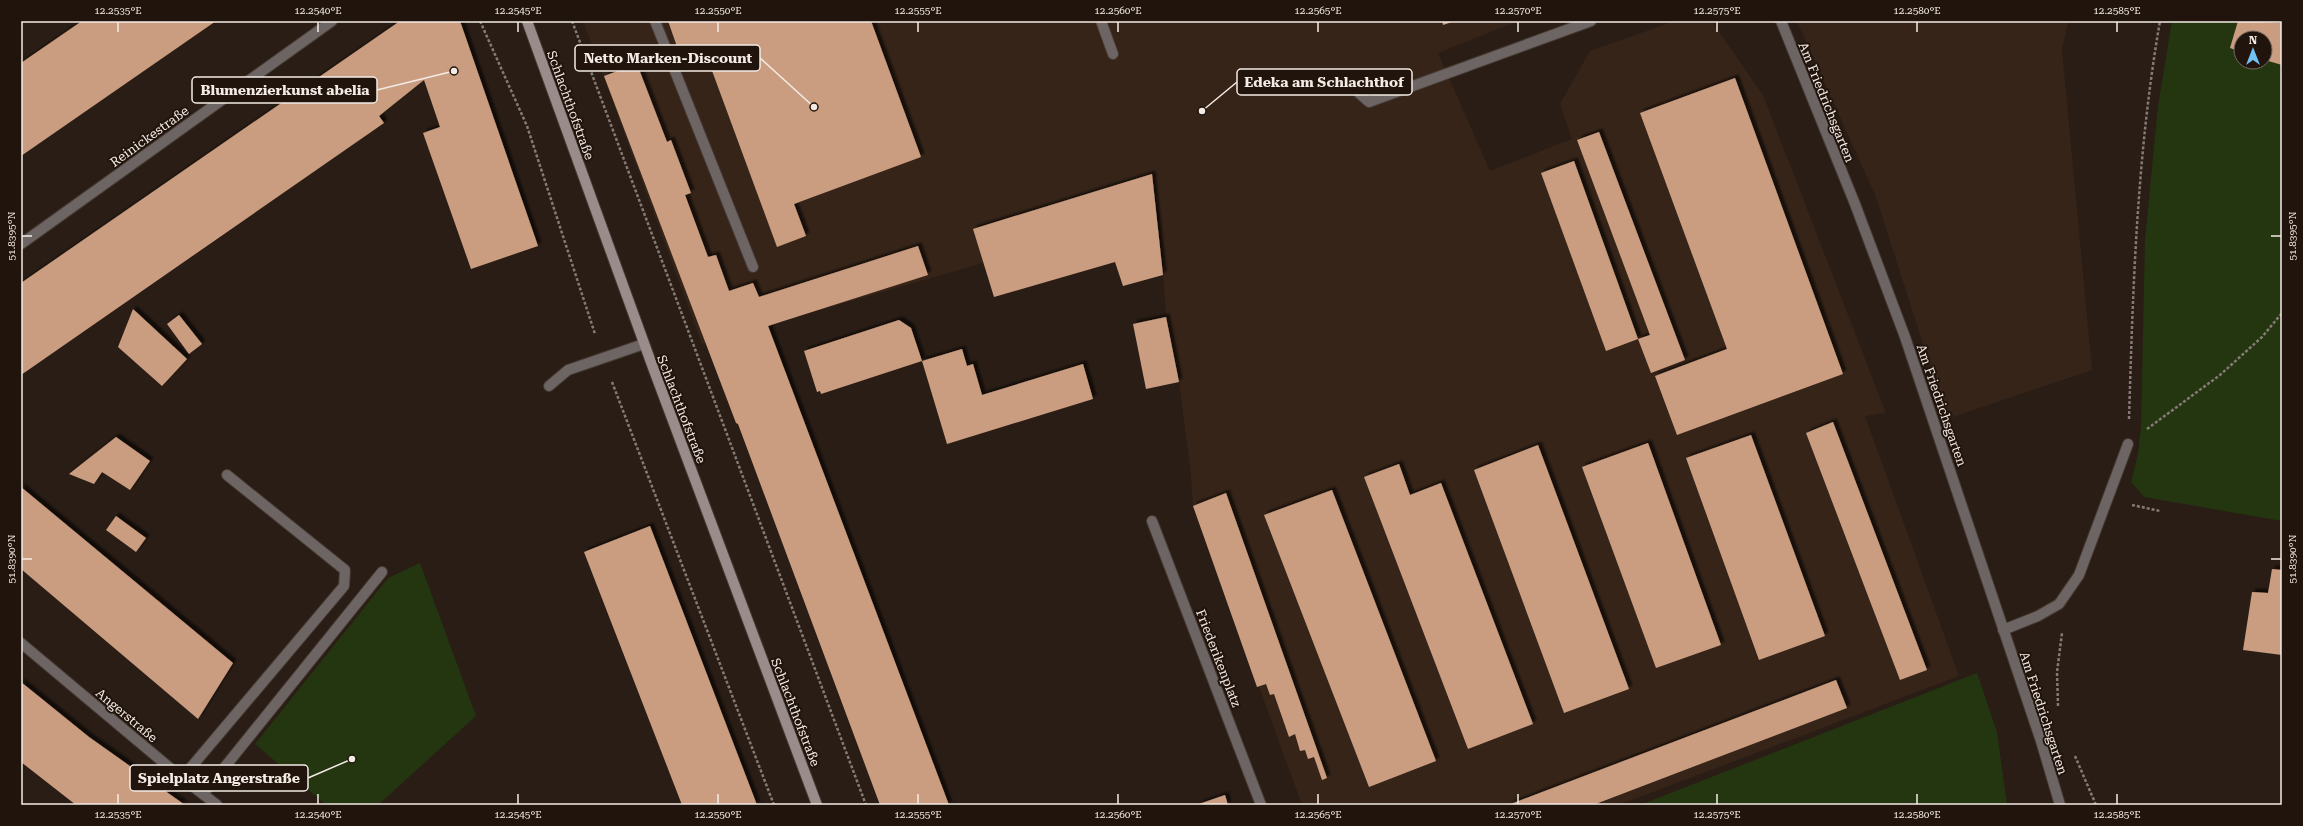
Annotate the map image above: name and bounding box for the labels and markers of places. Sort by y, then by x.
callout: Netto Marken-Discount [575,45,760,71]
callout: Edeka am Schlachthof [1237,69,1412,95]
callout: Blumenzierkunst abelia [192,77,377,103]
callout: Spielplatz Angerstraße [130,765,308,791]

